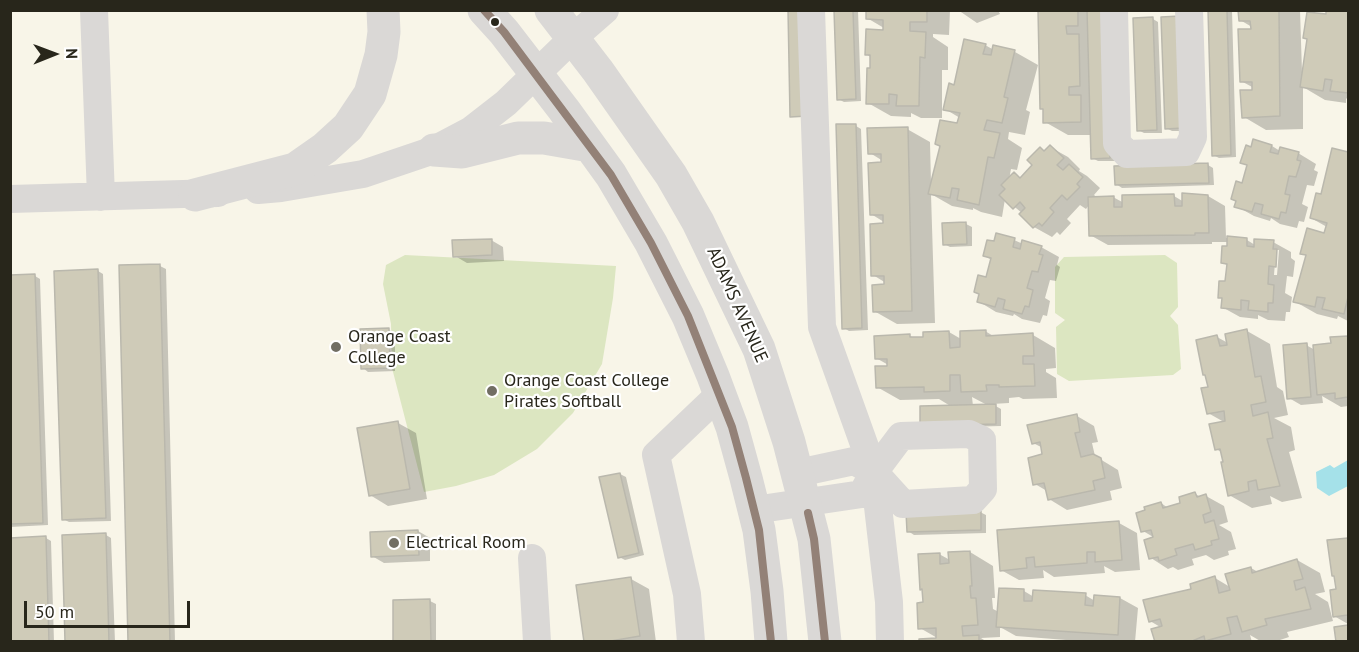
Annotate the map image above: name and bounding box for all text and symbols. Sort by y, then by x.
unlabelled marker [489,16,501,28]
north arrow [24,24,84,84]
text: N [62,48,82,59]
street label: ADAMS AVENUE [702,244,772,366]
place label: Orange Coast College [348,326,451,368]
marker: Orange Coast College [329,340,343,354]
place label: Orange Coast College Pirates Softball [504,370,669,412]
marker: Orange Coast College Pirates Softball [485,384,499,398]
place label: Electrical Room [406,532,526,554]
marker: Electrical Room [387,536,401,550]
scale bar [27,589,194,627]
text: 50 m [35,600,74,623]

